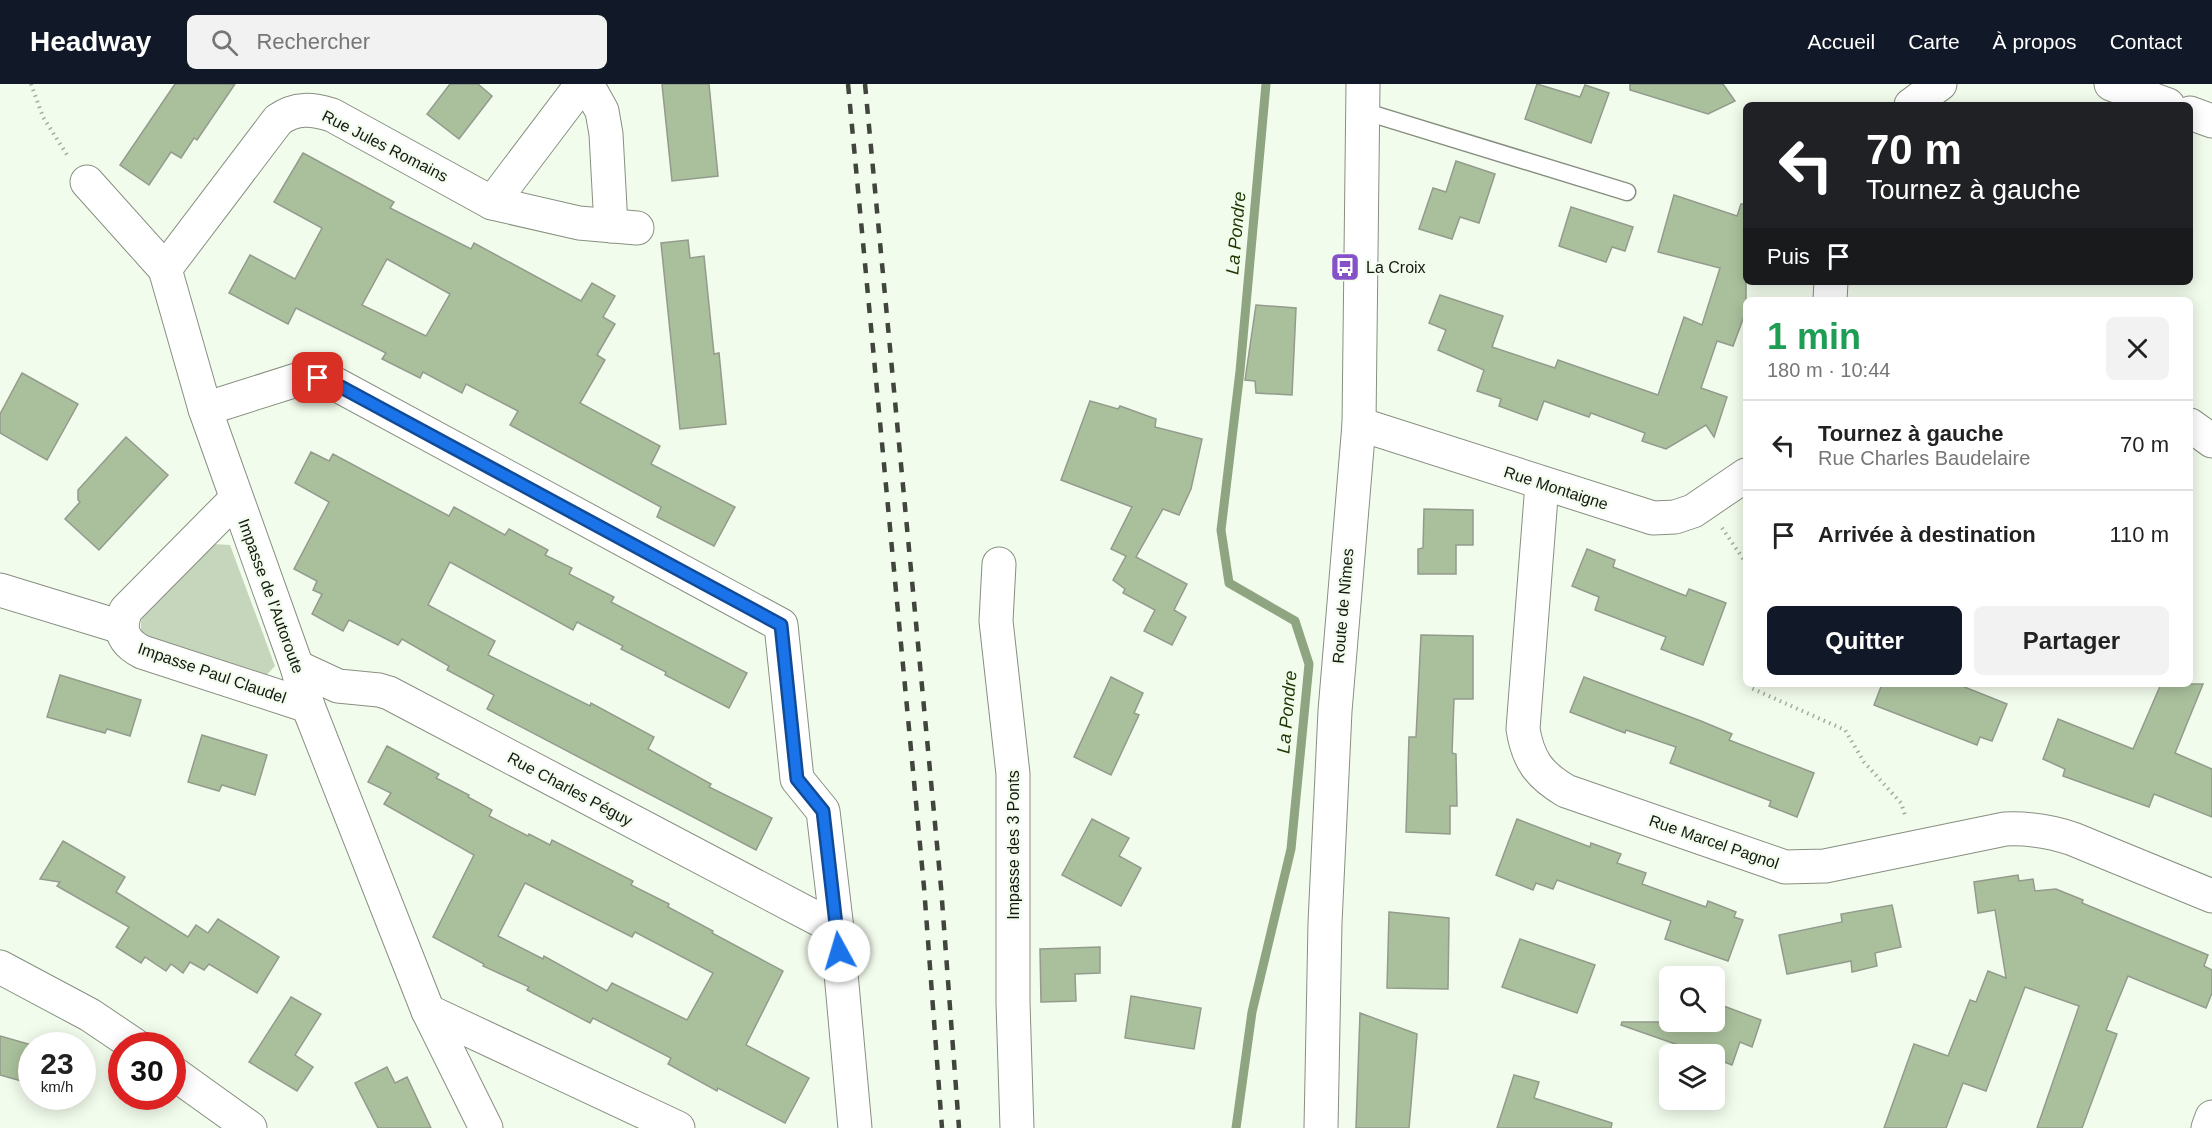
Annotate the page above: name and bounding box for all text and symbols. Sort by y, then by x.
search box [187,15,607,69]
text: Headway [30,26,151,57]
icon: search [208,26,241,59]
text: Rechercher [256,29,370,54]
text: Accueil [1808,30,1875,53]
text: Carte [1908,30,1960,53]
text: À propos [1993,30,2077,53]
text: Contact [2110,30,2182,53]
street label: Rue Jules Romains [319,107,451,185]
icon: left [1767,126,1845,204]
text: 70 m [1866,126,1962,173]
text: Tournez à gauche [1866,175,2081,205]
water label: La Pondre [1222,191,1250,275]
icon: arrive [1822,240,1855,273]
text: Puis [1767,244,1810,269]
bus stop icon: La Croix [1329,251,1361,283]
place label: La Croix [1366,259,1426,276]
text: 1 min [1767,316,1861,357]
button: close [2106,317,2169,380]
pin [292,352,343,403]
text: 180 m · 10:44 [1767,359,1890,381]
icon: arrive [301,361,334,394]
text: Tournez à gauche [1818,421,2003,446]
icon: left [1767,429,1800,462]
text: 70 m [2120,432,2169,457]
text: Rue Charles Baudelaire [1818,447,2030,469]
street label: Rue Montaigne [1502,463,1610,513]
street label: Impasse de l'Autoroute [235,516,307,676]
icon: arrive [1767,519,1800,552]
text: Arrivée à destination [1818,522,2036,547]
text: 110 m [2109,522,2169,547]
street label: Route de Nîmes [1329,548,1357,664]
button: Quitter [1767,606,1962,675]
button: Partager [1974,606,2169,675]
street label: Impasse Paul Claudel [136,640,288,706]
water label: La Pondre [1273,670,1301,754]
street label: Rue Charles Péguy [505,749,635,829]
street label: Impasse des 3 Ponts [1005,770,1022,920]
street label: Rue Marcel Pagnol [1647,812,1781,872]
position arrow [807,919,871,983]
map controls [1659,966,1725,1110]
button: search [1659,966,1725,1032]
speed limit sign: 30 [108,1032,186,1110]
button: layers [1659,1044,1725,1110]
text: 23 [40,1047,74,1080]
text: km/h [41,1078,73,1095]

